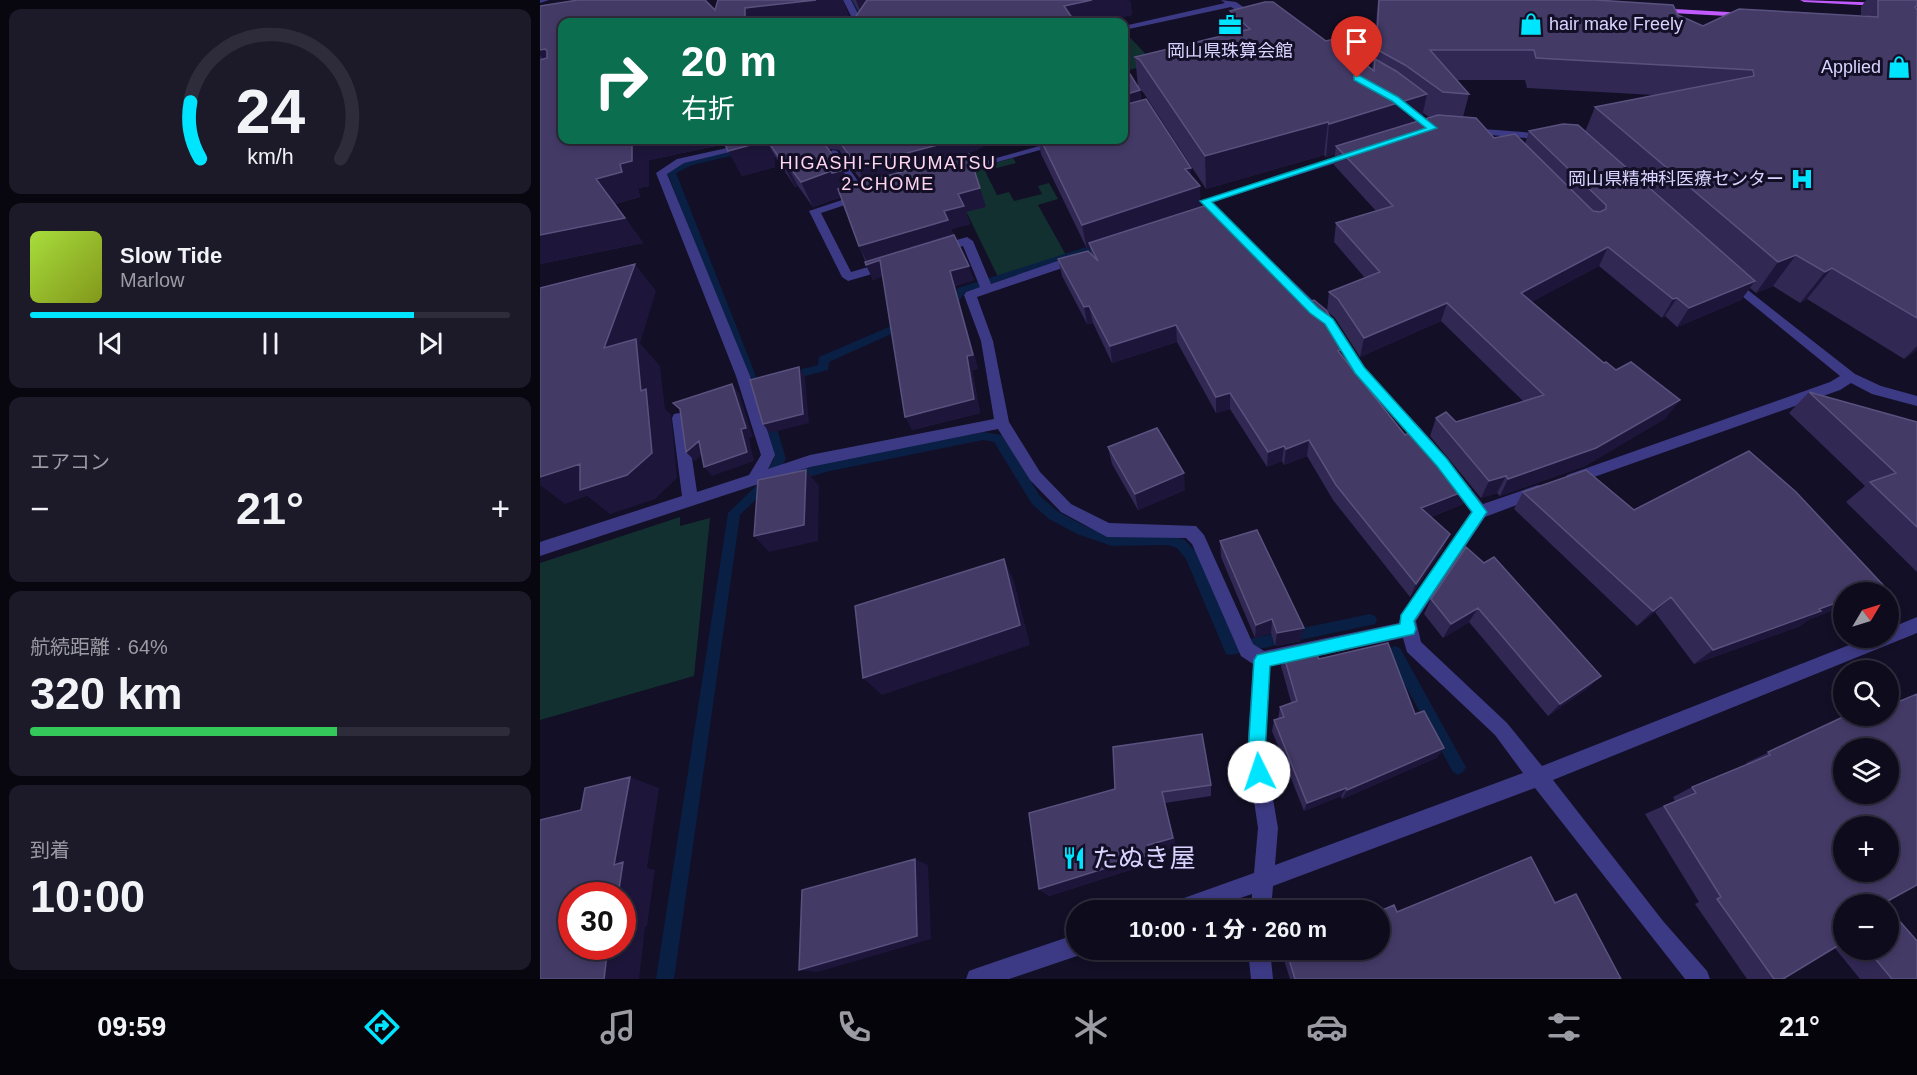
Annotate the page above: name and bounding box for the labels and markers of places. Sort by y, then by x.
shop icon: hair make Freely [1518,11,1544,37]
office icon: 岡山県珠算会館 [1217,12,1243,38]
place label: hair make Freely [1549,14,1683,34]
pin [1331,16,1382,78]
place label: 岡山県珠算会館 [1167,41,1293,61]
shop icon: Applied [1886,54,1912,80]
place label: Applied [1821,57,1881,77]
hospital icon: 岡山県精神科医療センター [1789,166,1815,192]
place label: 岡山県精神科医療センター [1568,169,1784,189]
place label: たぬき屋 [1092,843,1195,873]
restaurant icon: たぬき屋 [1061,845,1087,871]

